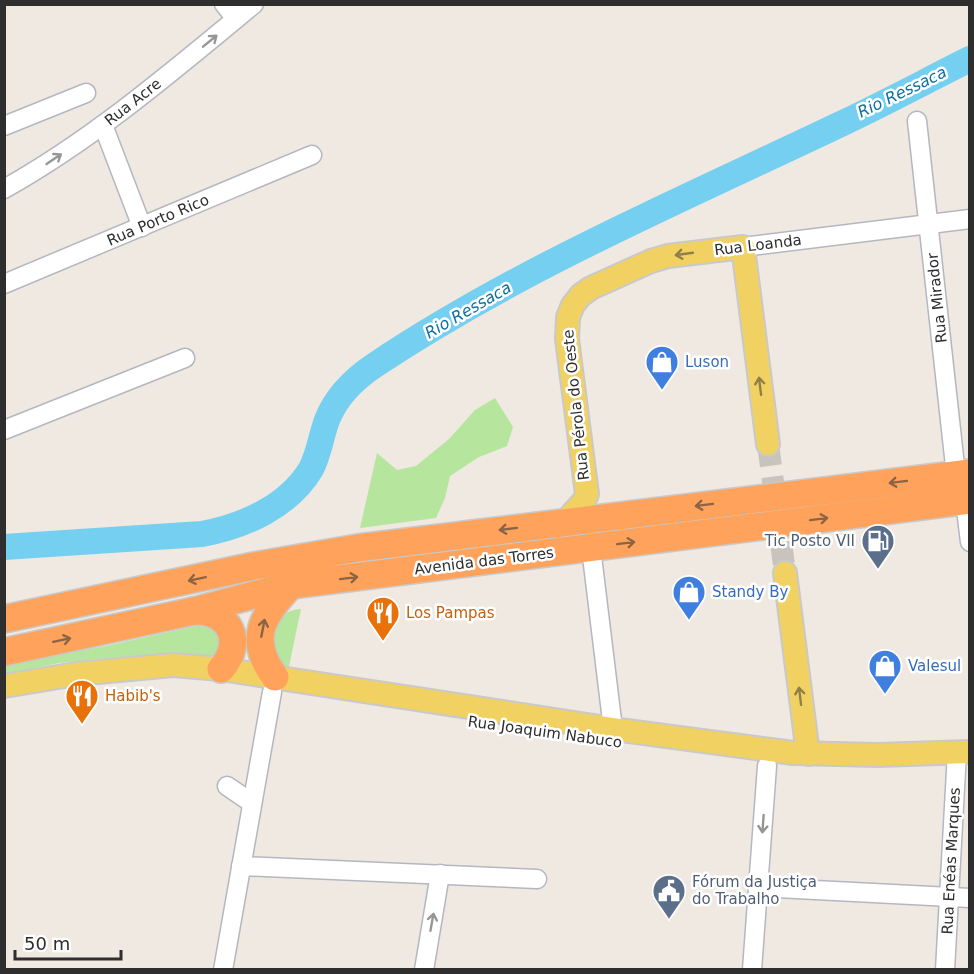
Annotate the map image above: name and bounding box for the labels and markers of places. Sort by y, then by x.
shop icon: Luson [644,344,680,391]
place label: Luson [685,353,729,371]
fuel station icon: Tic Posto VII [860,523,896,570]
place label: Tic Posto VII [764,532,855,550]
shop icon: Standy By [671,574,707,621]
place label: Standy By [712,583,789,601]
restaurant icon: Los Pampas [365,595,401,642]
place label: Los Pampas [406,604,495,622]
shop icon: Valesul [867,648,903,695]
place label: Valesul [908,657,961,675]
restaurant icon: Habib's [64,678,100,725]
place label: Habib's [105,687,161,705]
public building icon: Fórum da Justiça do Trabalho [651,873,687,920]
place label: Fórum da Justiça do Trabalho [692,873,817,908]

